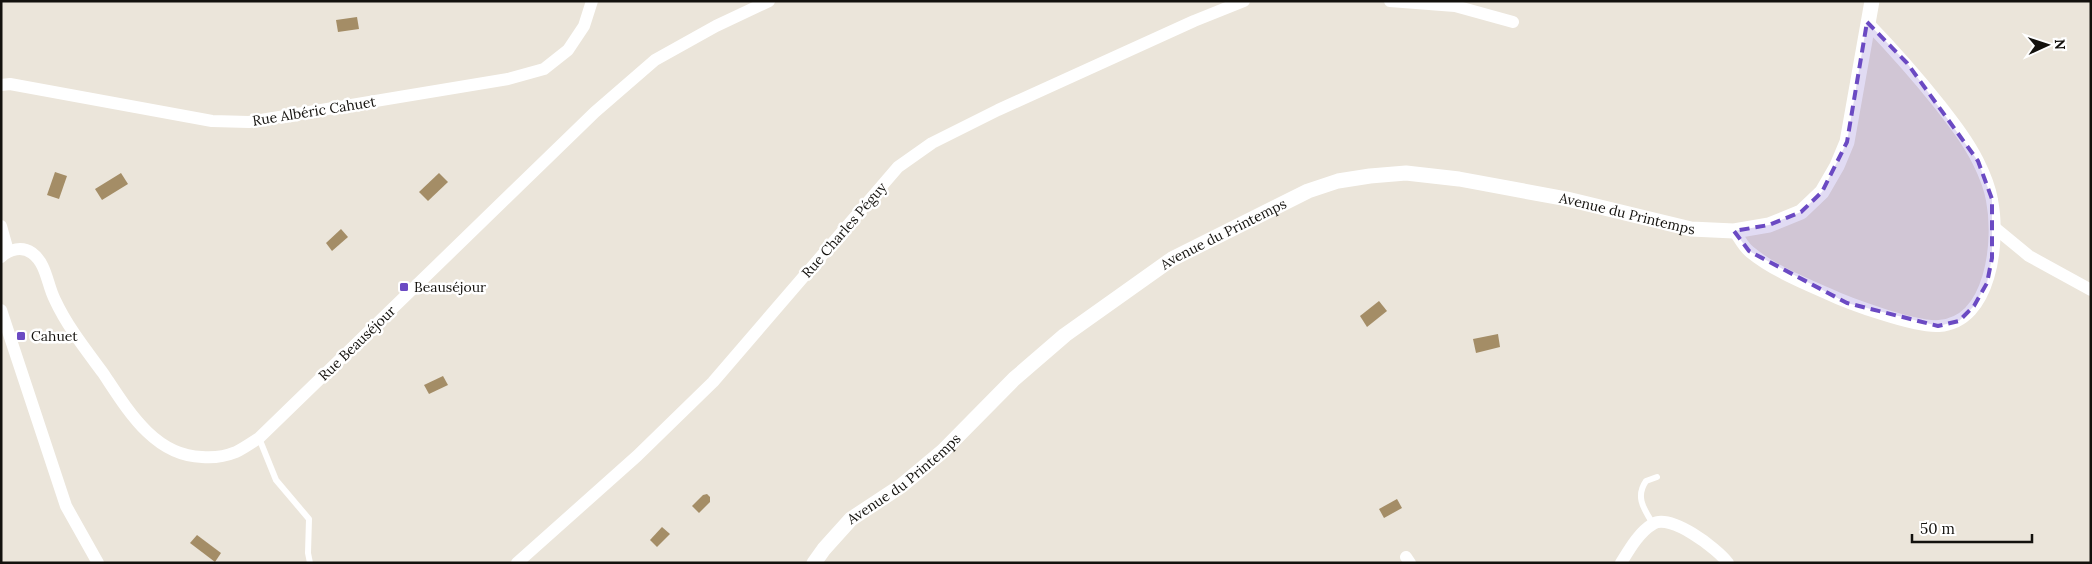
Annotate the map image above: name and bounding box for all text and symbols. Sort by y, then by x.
north arrow [2022,20,2072,70]
text: N [2051,38,2069,50]
street label: Rue Albéric Cahuet [251,92,377,130]
street label: Rue Charles Péguy [798,178,891,281]
street label: Avenue du Printemps [1557,189,1695,238]
street label: Avenue du Printemps [1156,194,1289,274]
place label: Beauséjour [414,278,486,296]
marker: Beauséjour [398,281,410,293]
street label: Rue Beauséjour [315,302,399,384]
place label: Cahuet [31,327,78,345]
marker: Cahuet [15,330,27,342]
street label: Avenue du Printemps [843,430,964,529]
scale bar [1912,512,2032,544]
text: 50 m [1920,519,1955,538]

